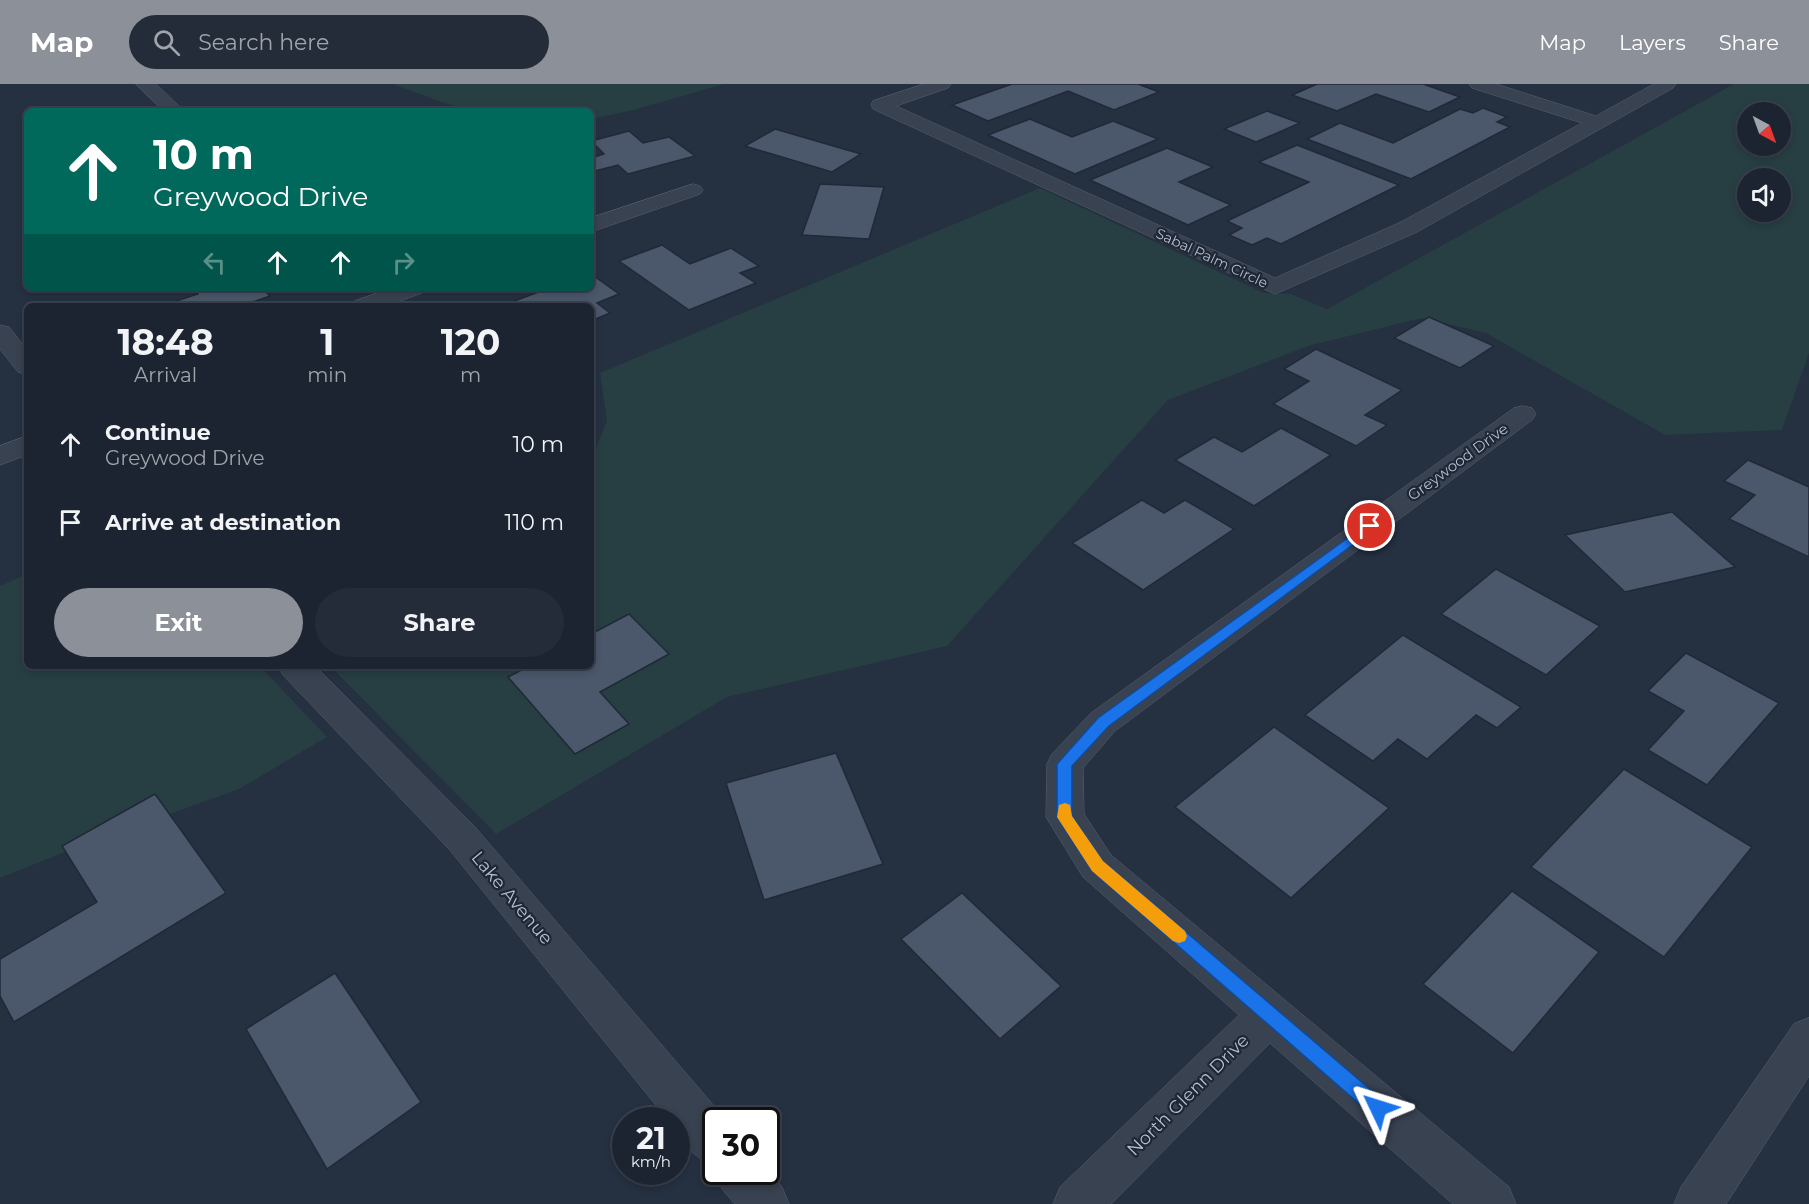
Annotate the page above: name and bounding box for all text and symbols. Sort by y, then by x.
search box [129,15,549,69]
text: Map [30,25,93,59]
icon: search [150,26,183,59]
text: Search here [198,29,329,56]
text: Map [1539,30,1586,55]
text: Layers [1619,30,1686,55]
text: Share [1719,30,1779,55]
north arrow [1737,102,1791,156]
map controls [1737,102,1791,222]
text: 10 m [153,128,254,180]
icon: ahead [54,132,132,210]
button: sound [1737,168,1791,222]
text: Greywood Drive [153,180,368,213]
street label: Sabal Palm Circle [1153,224,1271,292]
icon: left [198,246,231,279]
icon: ahead [261,246,294,279]
icon: ahead [324,246,357,279]
icon: right [387,246,420,279]
text: 18:48 [117,320,214,364]
text: 1 [320,320,334,364]
text: 120 [441,320,501,364]
text: Arrival [134,363,197,387]
text: min [307,363,347,387]
text: m [460,363,481,387]
text: Continue [105,419,211,446]
street label: Greywood Drive [1404,419,1512,504]
icon: ahead [54,428,87,461]
text: 10 m [512,431,564,458]
text: Greywood Drive [105,446,264,470]
pin [1344,500,1395,551]
icon: arrive [54,506,87,539]
text: Arrive at destination [105,509,341,536]
text: 110 m [504,509,564,536]
icon: arrive [1353,509,1386,542]
button: Exit [54,588,303,657]
button: Share [315,588,564,657]
street label: Lake Avenue [467,847,558,949]
street label: North Glenn Drive [1122,1029,1254,1161]
position arrow [1346,1076,1410,1140]
speed limit sign: 30 [702,1107,780,1185]
text: 21 [636,1120,666,1157]
text: km/h [631,1152,671,1171]

